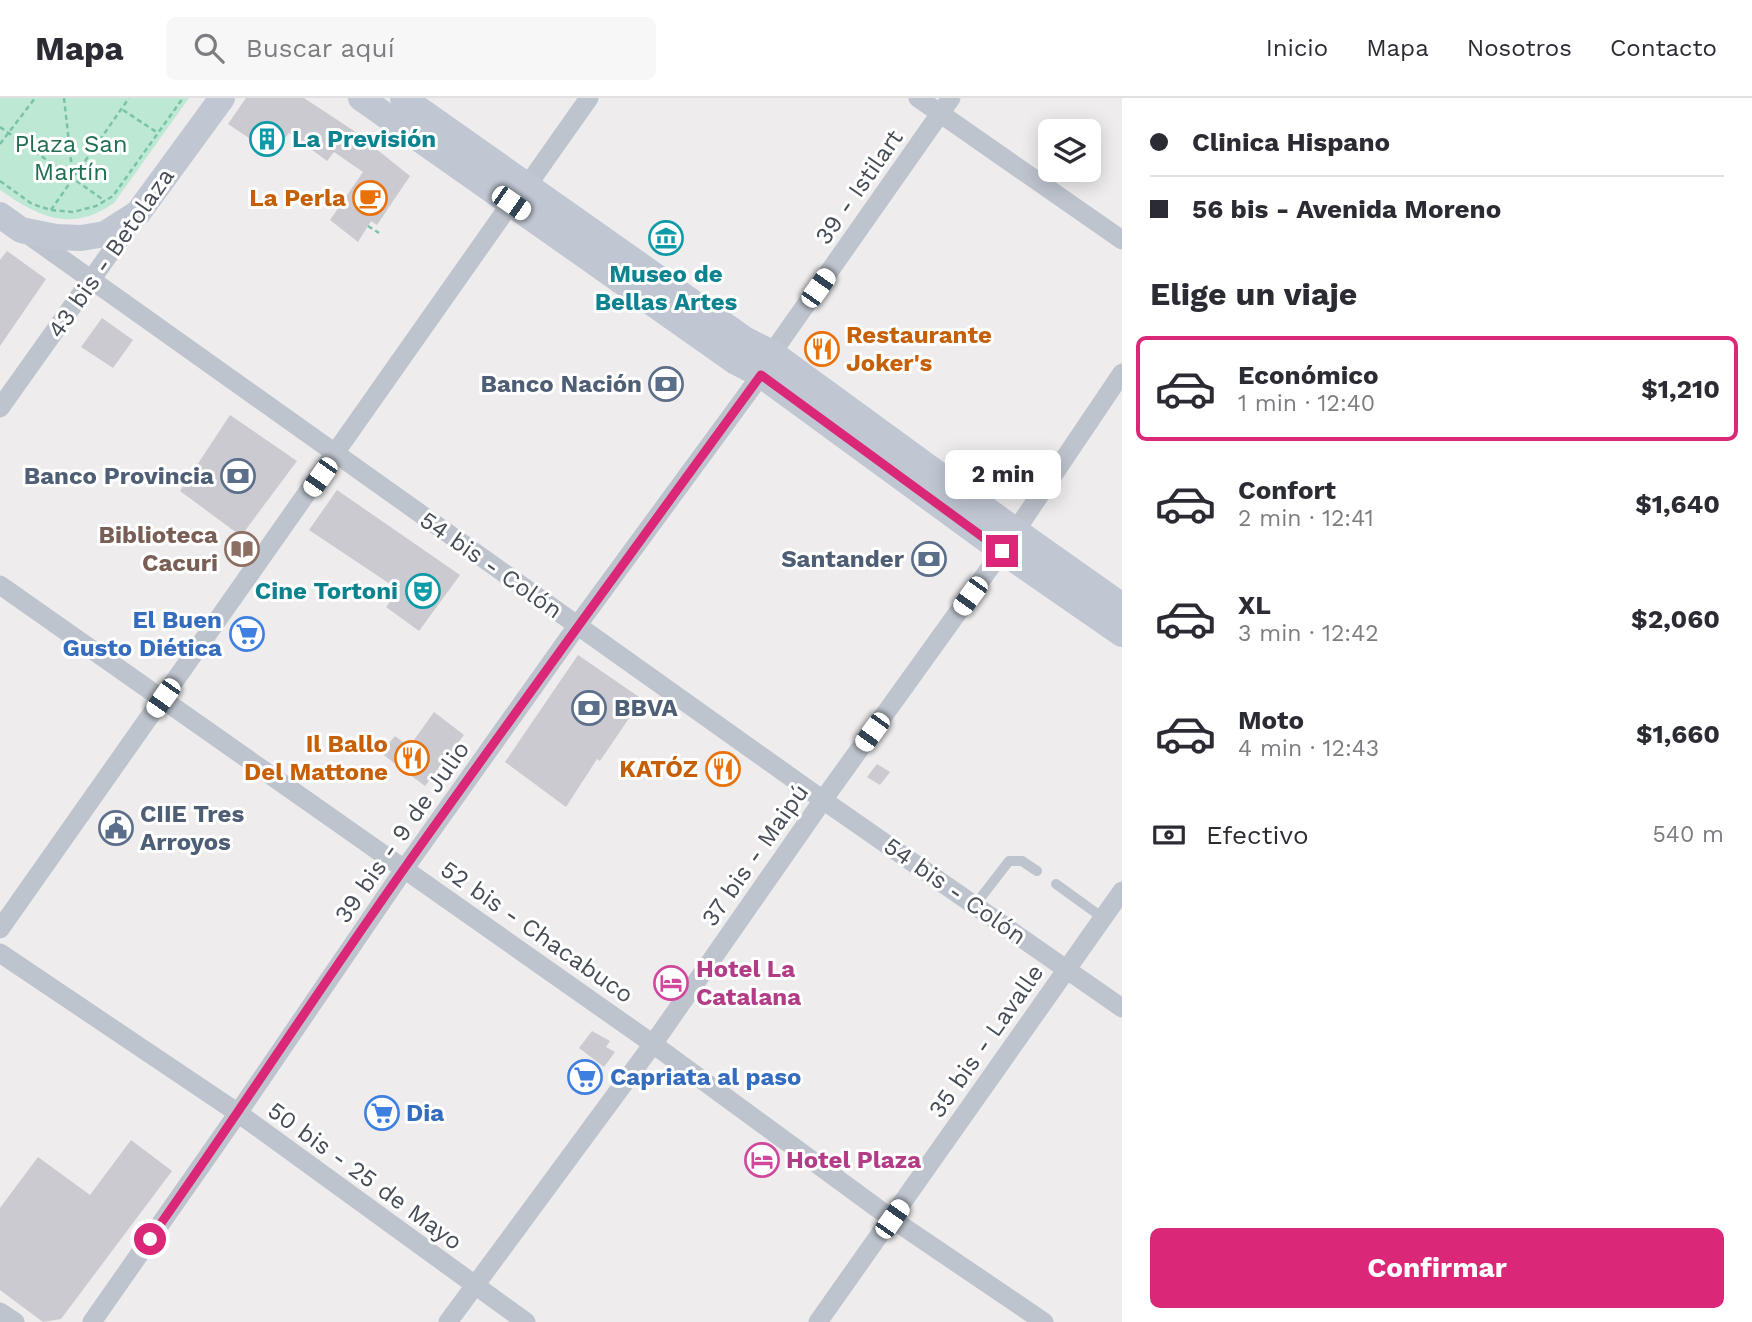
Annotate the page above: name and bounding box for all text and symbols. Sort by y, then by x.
search box [166,17,656,80]
text: Mapa [35,29,124,68]
icon: search [190,29,228,67]
text: Buscar aquí [246,33,395,63]
text: Inicio [1266,34,1328,62]
text: Mapa [1366,34,1429,62]
text: Nosotros [1467,34,1572,62]
text: Contacto [1610,34,1717,62]
map controls [1038,119,1101,182]
button: layers [1038,119,1101,182]
building icon: La Previsión [248,120,286,158]
street label: 39 - Istilart [809,124,909,250]
place label: La Previsión [292,125,436,153]
text: Clinica Hispano [1192,127,1390,157]
park label: Plaza San Martín [14,130,128,186]
street label: 43 bis - Betolaza [42,163,180,343]
cafe icon: La Perla [351,179,389,217]
car [488,182,535,224]
place label: La Perla [249,184,346,212]
text: 56 bis - Avenida Moreno [1192,194,1501,224]
museum icon: Museo de Bellas Artes [647,219,685,257]
place label: Museo de Bellas Artes [595,260,738,316]
car [798,265,839,311]
text: Elige un viaje [1150,275,1357,313]
place label: Restaurante Joker's [846,321,992,377]
restaurant icon: Restaurante Joker's [803,330,841,368]
icon: car [1154,357,1217,420]
text: Económico [1238,360,1379,390]
bank icon: Banco Nación [647,365,685,403]
place label: Banco Nación [481,370,642,398]
text: $1,210 [1641,374,1720,404]
text: 1 min · 12:40 [1238,390,1375,417]
callout: 2 min [944,449,1060,498]
car [300,454,341,500]
bank icon: Banco Provincia [219,457,257,495]
text: 2 min [972,461,1034,488]
place label: Banco Provincia [24,462,214,490]
icon: car [1154,472,1217,535]
text: Confort [1238,475,1336,505]
text: $1,640 [1635,489,1720,519]
text: 2 min · 12:41 [1238,505,1374,532]
street label: 54 bis - Colón [415,506,567,624]
place label: Biblioteca Cacuri [99,521,218,577]
library icon: Biblioteca Cacuri [223,530,261,568]
route end [986,535,1018,567]
bank icon: Santander [910,540,948,578]
place label: Santander [781,545,905,573]
theatre icon: Cine Tortoni [404,572,442,610]
car [950,573,991,619]
place label: Cine Tortoni [255,577,398,605]
icon: car [1154,587,1217,650]
text: XL [1238,590,1271,620]
text: $2,060 [1631,604,1720,634]
place label: El Buen Gusto Diética [62,606,222,662]
supermarket icon: El Buen Gusto Diética [228,615,266,653]
text: 3 min · 12:42 [1238,620,1379,647]
car [143,675,184,721]
bank icon: BBVA [570,689,608,727]
place label: BBVA [614,694,678,722]
icon: car [1154,702,1217,765]
text: Moto [1238,705,1304,735]
car [852,709,893,755]
text: $1,660 [1636,719,1720,749]
place label: Il Ballo Del Mattone [244,730,388,786]
text: 4 min · 12:43 [1238,735,1379,762]
street label: 39 bis - 9 de Julio [329,736,475,928]
restaurant icon: Il Ballo Del Mattone [393,739,431,777]
restaurant icon: KATÓZ [704,750,742,788]
place label: KATÓZ [619,755,698,783]
street label: 37 bis - Maipú [696,779,814,931]
place label: CIIE Tres Arroyos [140,800,244,856]
public building icon: CIIE Tres Arroyos [97,809,135,847]
icon: cash [1150,816,1188,854]
text: Efectivo [1206,820,1309,850]
text: 540 m [1652,821,1724,848]
street label: 54 bis - Colón [879,832,1031,950]
street label: 52 bis - Chacabuco [435,855,639,1009]
place label: Hotel La Catalana [696,955,801,1011]
street label: 35 bis - Lavalle [923,959,1049,1123]
hotel icon: Hotel La Catalana [652,964,690,1002]
supermarket icon: Capriata al paso [566,1058,604,1096]
place label: Capriata al paso [610,1063,801,1091]
supermarket icon: Dia [363,1094,401,1132]
street label: 50 bis - 25 de Mayo [263,1096,467,1256]
place label: Dia [406,1099,444,1127]
hotel icon: Hotel Plaza [743,1141,781,1179]
place label: Hotel Plaza [786,1146,921,1174]
car [872,1196,913,1242]
route start [134,1223,166,1255]
button: Confirmar [1150,1228,1724,1308]

